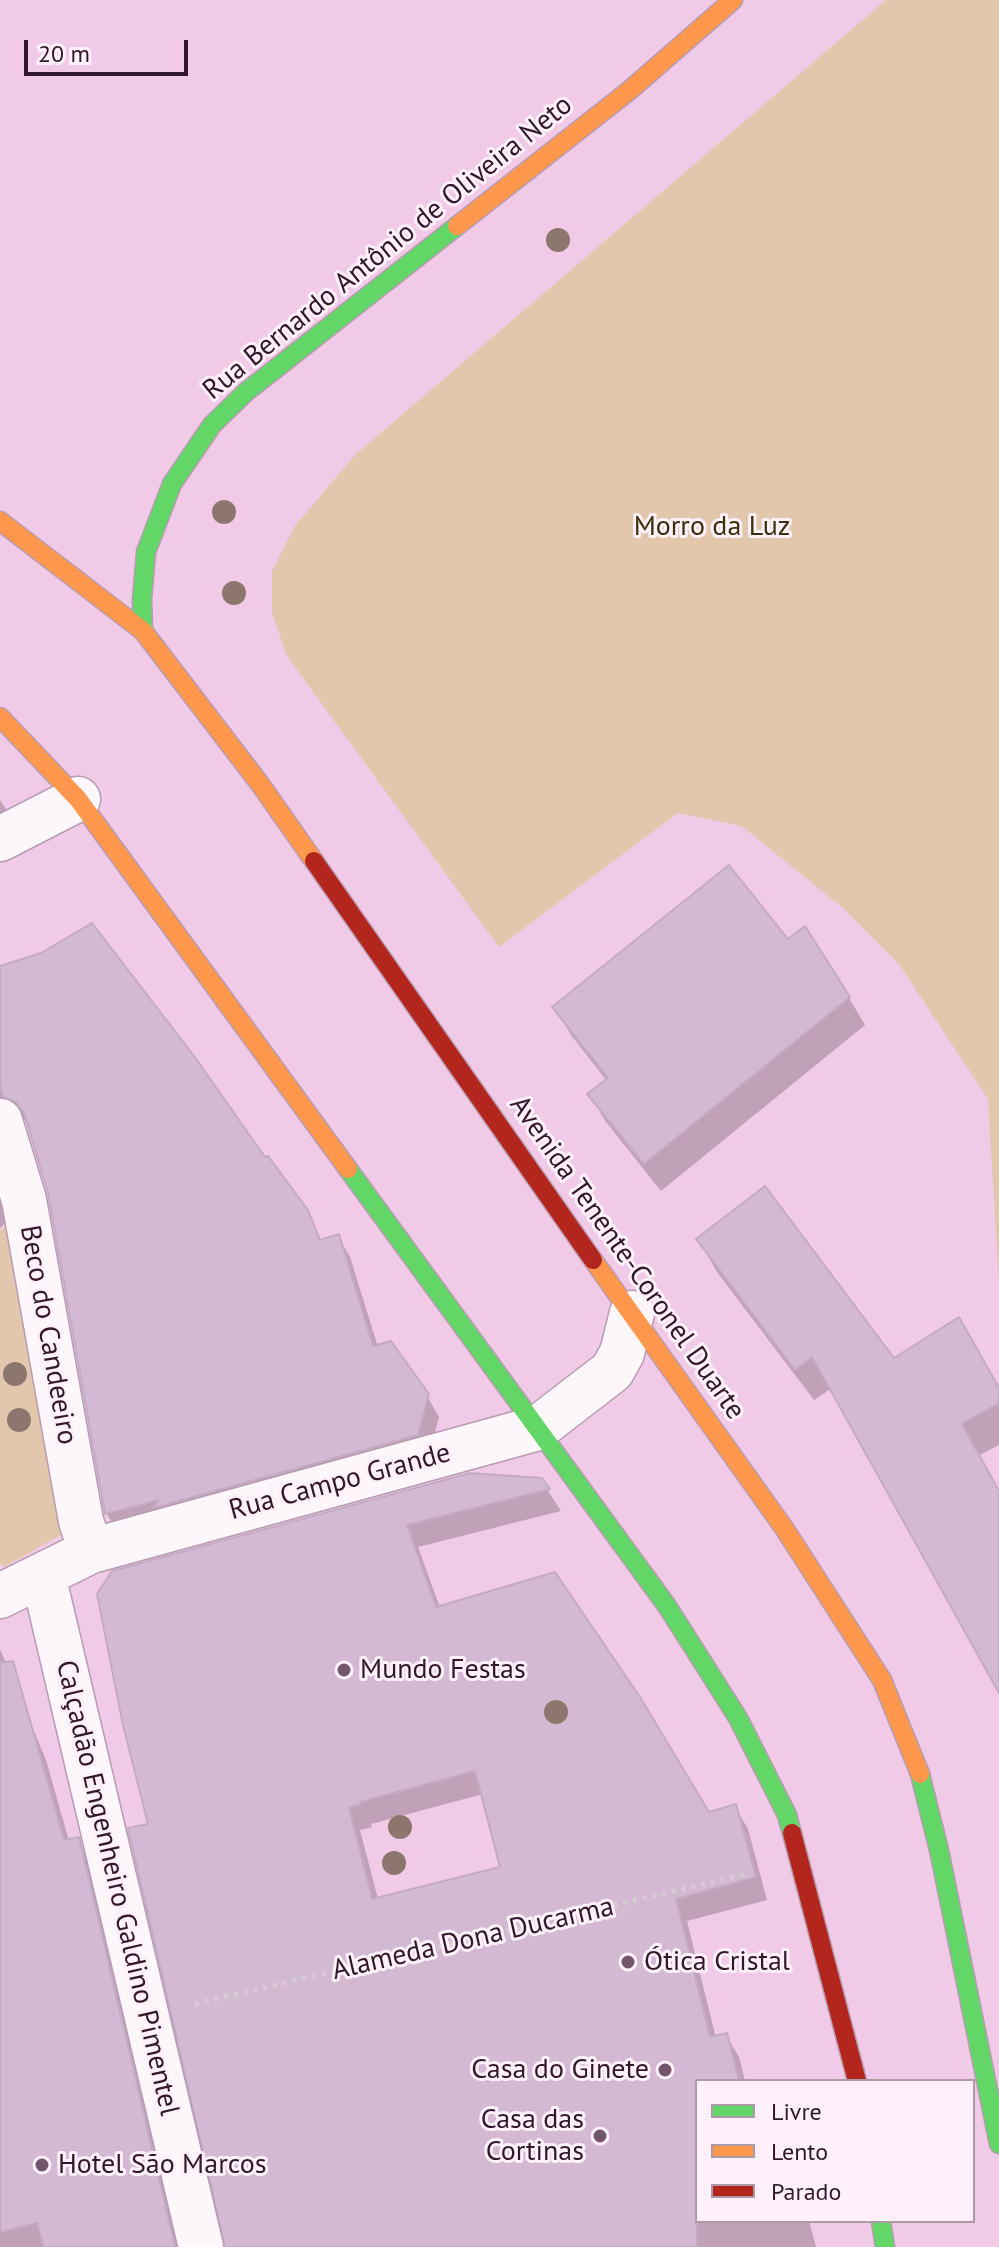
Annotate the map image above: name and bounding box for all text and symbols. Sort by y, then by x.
scale bar [28,24,192,74]
text: 20 m [38,38,90,69]
street label: Rua Bernardo Antônio de Oliveira Neto [197,89,579,407]
park label: Morro da Luz [634,510,790,544]
street label: Avenida Tenente-Coronel Duarte [502,1090,752,1426]
street label: Beco do Candeeiro [12,1223,84,1447]
street label: Rua Campo Grande [226,1436,454,1528]
place label: Mundo Festas [360,1653,526,1687]
street label: Calçadão Engenheiro Galdino Pimentel [48,1657,186,2119]
marker: Mundo Festas [335,1661,353,1679]
street label: Alameda Dona Ducarma [329,1890,617,1988]
place label: Ótica Cristal [644,1945,790,1979]
marker: Ótica Cristal [619,1953,637,1971]
place label: Casa do Ginete [471,2053,649,2087]
marker: Casa do Ginete [656,2061,674,2079]
legend [695,2079,975,2223]
text: Livre [771,2096,822,2127]
place label: Casa das Cortinas [481,2103,584,2169]
marker: Casa das Cortinas [591,2127,609,2145]
text: Lento [771,2136,828,2167]
place label: Hotel São Marcos [58,2148,266,2182]
marker: Hotel São Marcos [33,2156,51,2174]
text: Parado [771,2176,841,2207]

